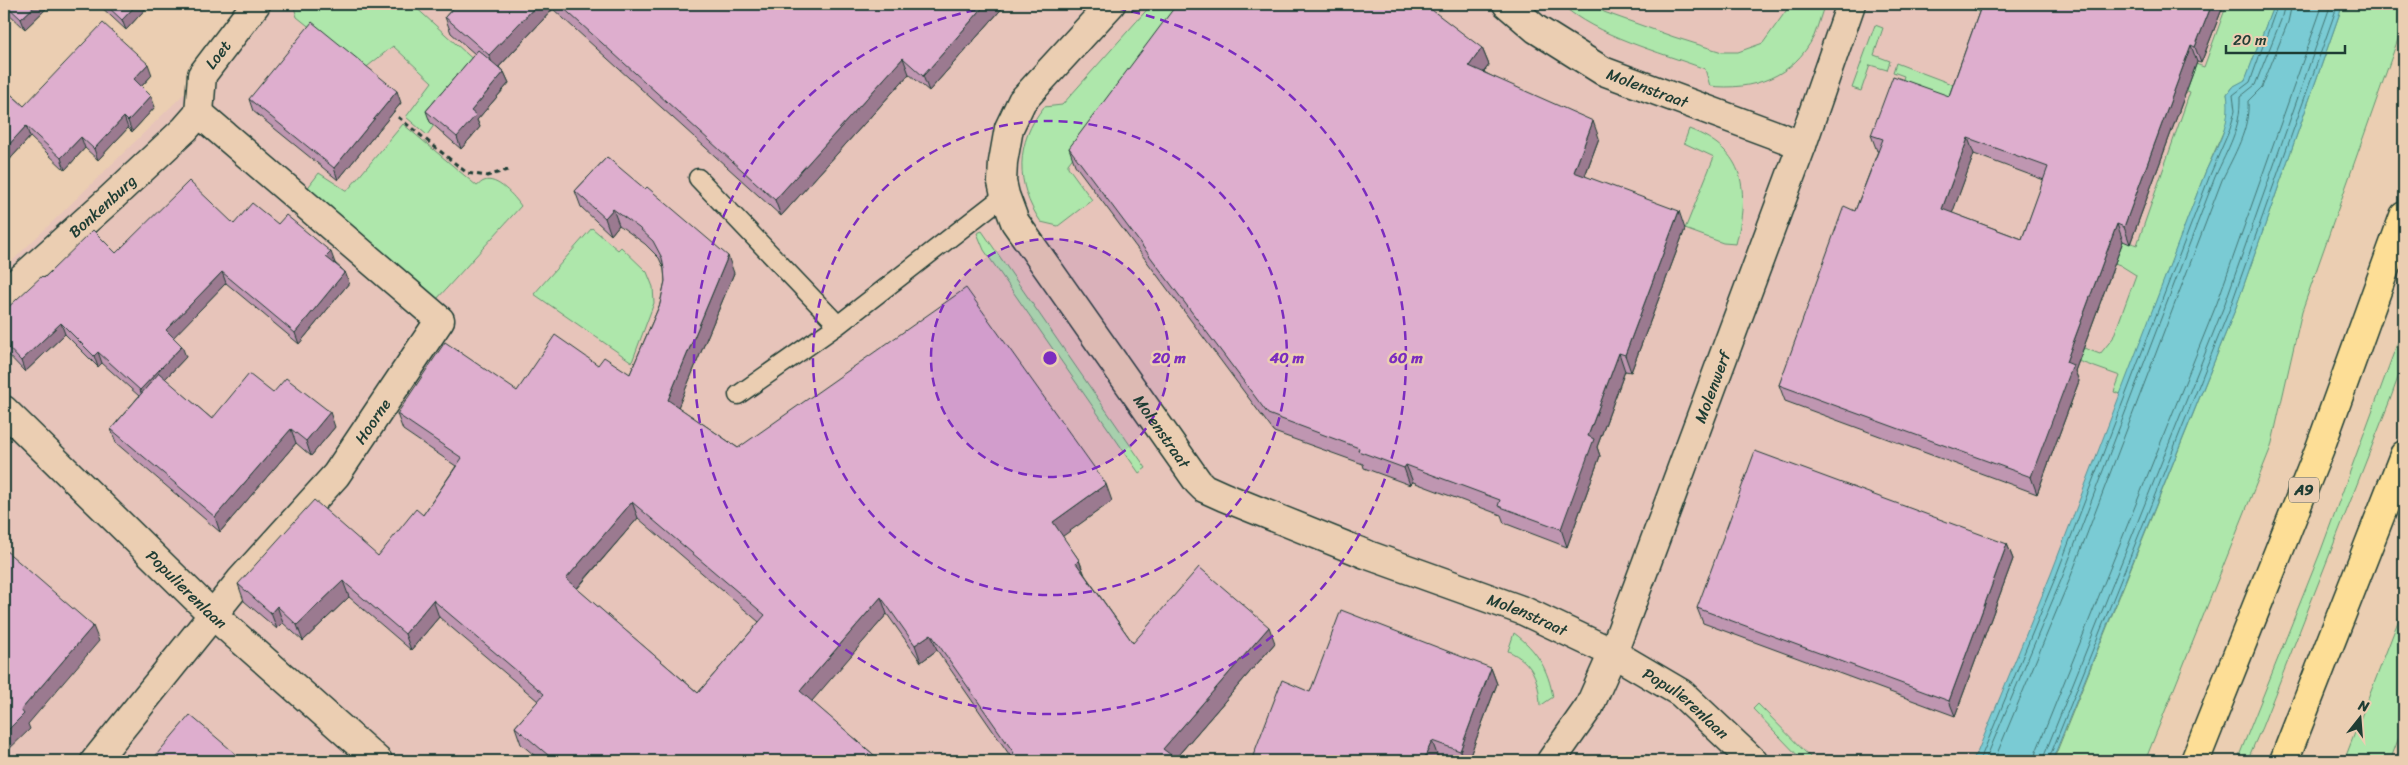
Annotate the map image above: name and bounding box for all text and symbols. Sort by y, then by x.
scale bar [2226,22,2344,54]
text: 20 m [2233,27,2267,53]
street label: Loet [197,34,239,76]
street label: Molenstraat [1602,60,1693,117]
street label: Bonkenburg [62,167,144,245]
text: 20 m [1151,345,1186,371]
text: 40 m [1269,345,1305,371]
text: 60 m [1388,345,1423,371]
street label: Molenwerf [1686,345,1740,427]
centre of rings [1041,349,1059,367]
street label: Molenstraat [1125,388,1198,475]
street label: Hoorne [346,392,399,450]
road number: A9 [2289,478,2319,502]
street label: Populierenlaan [139,543,234,637]
street label: Molenstraat [1483,585,1573,645]
street label: Populierenlaan [1637,659,1736,747]
north arrow [2336,692,2386,742]
text: N [2354,692,2372,720]

